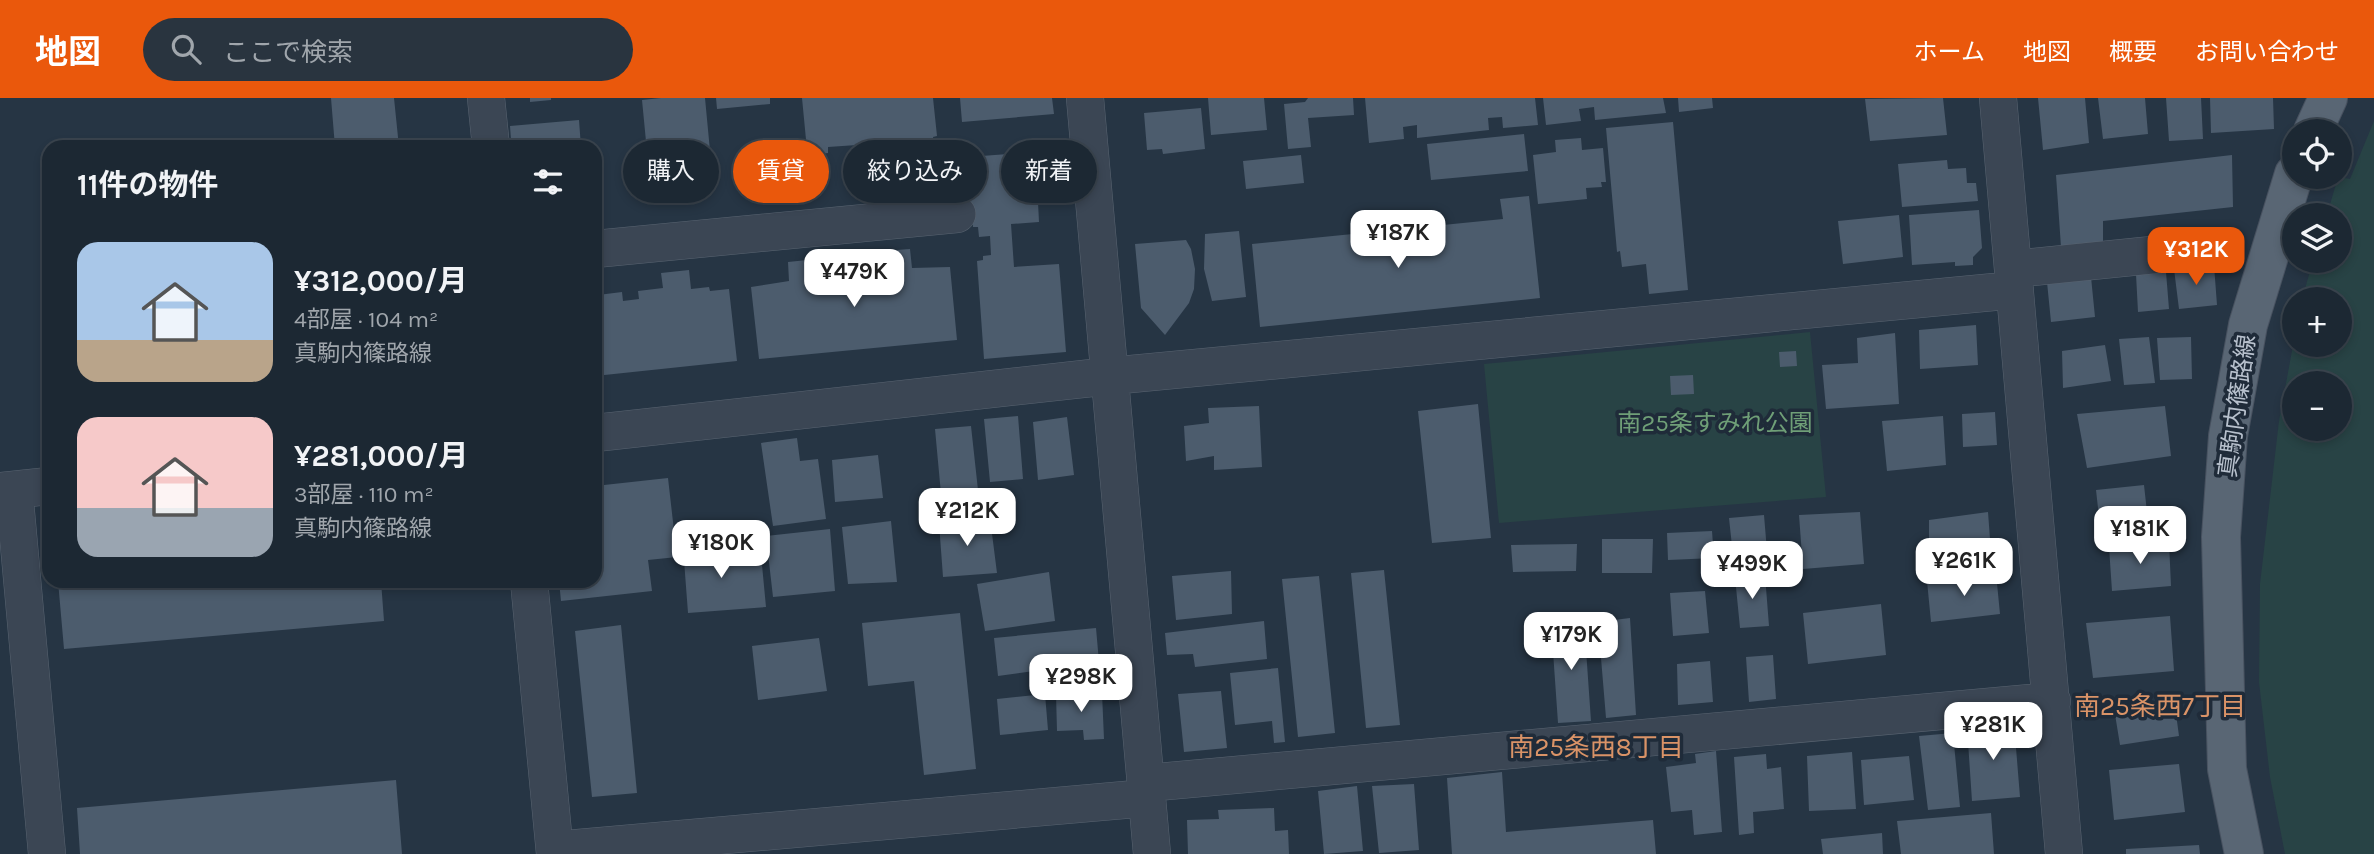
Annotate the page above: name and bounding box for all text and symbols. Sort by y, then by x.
search box [143,18,633,81]
icon: search [167,30,205,68]
text: 地図 [35,33,101,71]
text: ここで検索 [223,37,353,68]
text: ホーム [1914,38,1985,66]
text: 地図 [2023,38,2071,66]
text: 概要 [2109,38,2157,66]
text: お問い合わせ [2195,38,2339,66]
map controls [2282,119,2352,441]
button: locate [2282,119,2352,189]
chip: 購入 [623,140,719,203]
chip: 賃貸 [733,140,829,203]
chip: 絞り込み [843,140,987,203]
chip: 新着 [1001,140,1097,203]
icon: filters [529,163,567,201]
text: 11件の物件 [77,167,218,203]
button: layers [2282,203,2352,273]
pin: ¥187K [1349,211,1447,270]
text: ¥187K [1366,219,1430,246]
pin: ¥312K [2147,228,2245,287]
text: ¥312K [2164,236,2228,263]
pin: ¥479K [805,250,903,309]
text: ¥479K [820,258,888,285]
text: ¥312,000/月 [294,263,468,299]
icon: home [133,270,217,354]
button: + [2282,287,2352,357]
text: 4部屋 · 104 m² [294,306,438,333]
street label: 真駒内篠路線 [2213,333,2261,479]
text: 真駒内篠路線 [294,340,432,367]
button: − [2282,371,2352,441]
park label: 南25条すみれ公園 [1617,409,1813,437]
text: ¥281,000/月 [294,438,469,474]
icon: home [133,445,217,529]
text: 3部屋 · 110 m² [294,481,434,508]
pin: ¥212K [918,489,1016,548]
text: ¥212K [935,497,999,524]
pin: ¥181K [2091,506,2189,566]
text: 真駒内篠路線 [294,515,432,542]
text: ¥181K [2110,515,2170,542]
pin: ¥180K [672,520,770,580]
text: ¥180K [688,529,754,556]
pin: ¥261K [1915,538,2013,598]
pin: ¥499K [1703,542,1801,601]
text: ¥261K [1932,547,1996,574]
text: ¥499K [1717,550,1787,577]
pin: ¥179K [1522,612,1620,672]
text: ¥179K [1540,621,1602,648]
pin: ¥298K [1032,654,1130,714]
text: ¥298K [1045,663,1117,690]
district label: 南25条西7丁目 [2074,691,2246,722]
pin: ¥281K [1944,702,2042,762]
text: ¥281K [1960,711,2026,738]
district label: 南25条西8丁目 [1508,732,1684,763]

